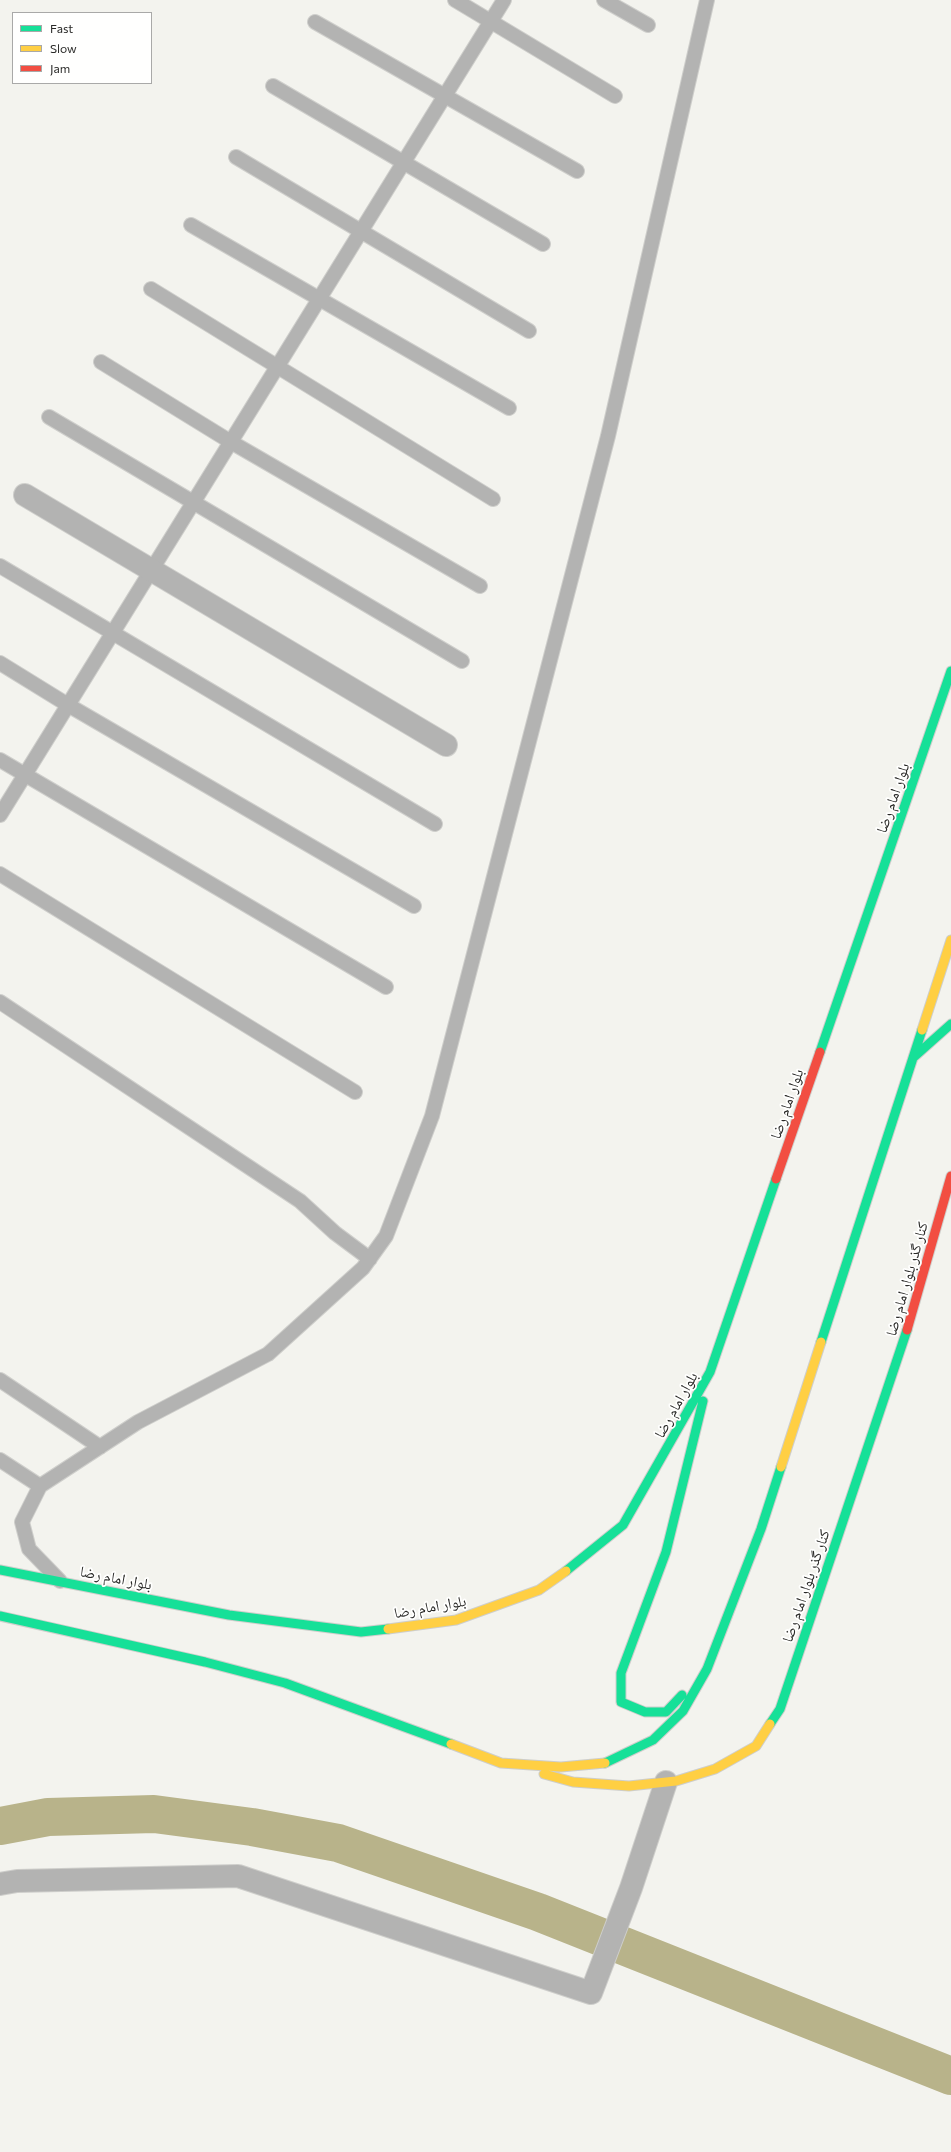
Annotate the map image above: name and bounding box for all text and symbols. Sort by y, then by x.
legend [12,12,152,84]
text: Fast [50,21,73,35]
text: Slow [50,41,77,55]
text: Jam [50,61,70,75]
street label: بلوار امام رضا [873,761,913,835]
street label: بلوار امام رضا [767,1067,807,1141]
street label: کنار گذر بلوار امام رضا [882,1220,932,1338]
street label: بلوار امام رضا [650,1369,702,1441]
street label: کنار گذر بلوار امام رضا [778,1527,834,1645]
street label: بلوار امام رضا [79,1562,153,1594]
street label: بلوار امام رضا [393,1592,467,1622]

